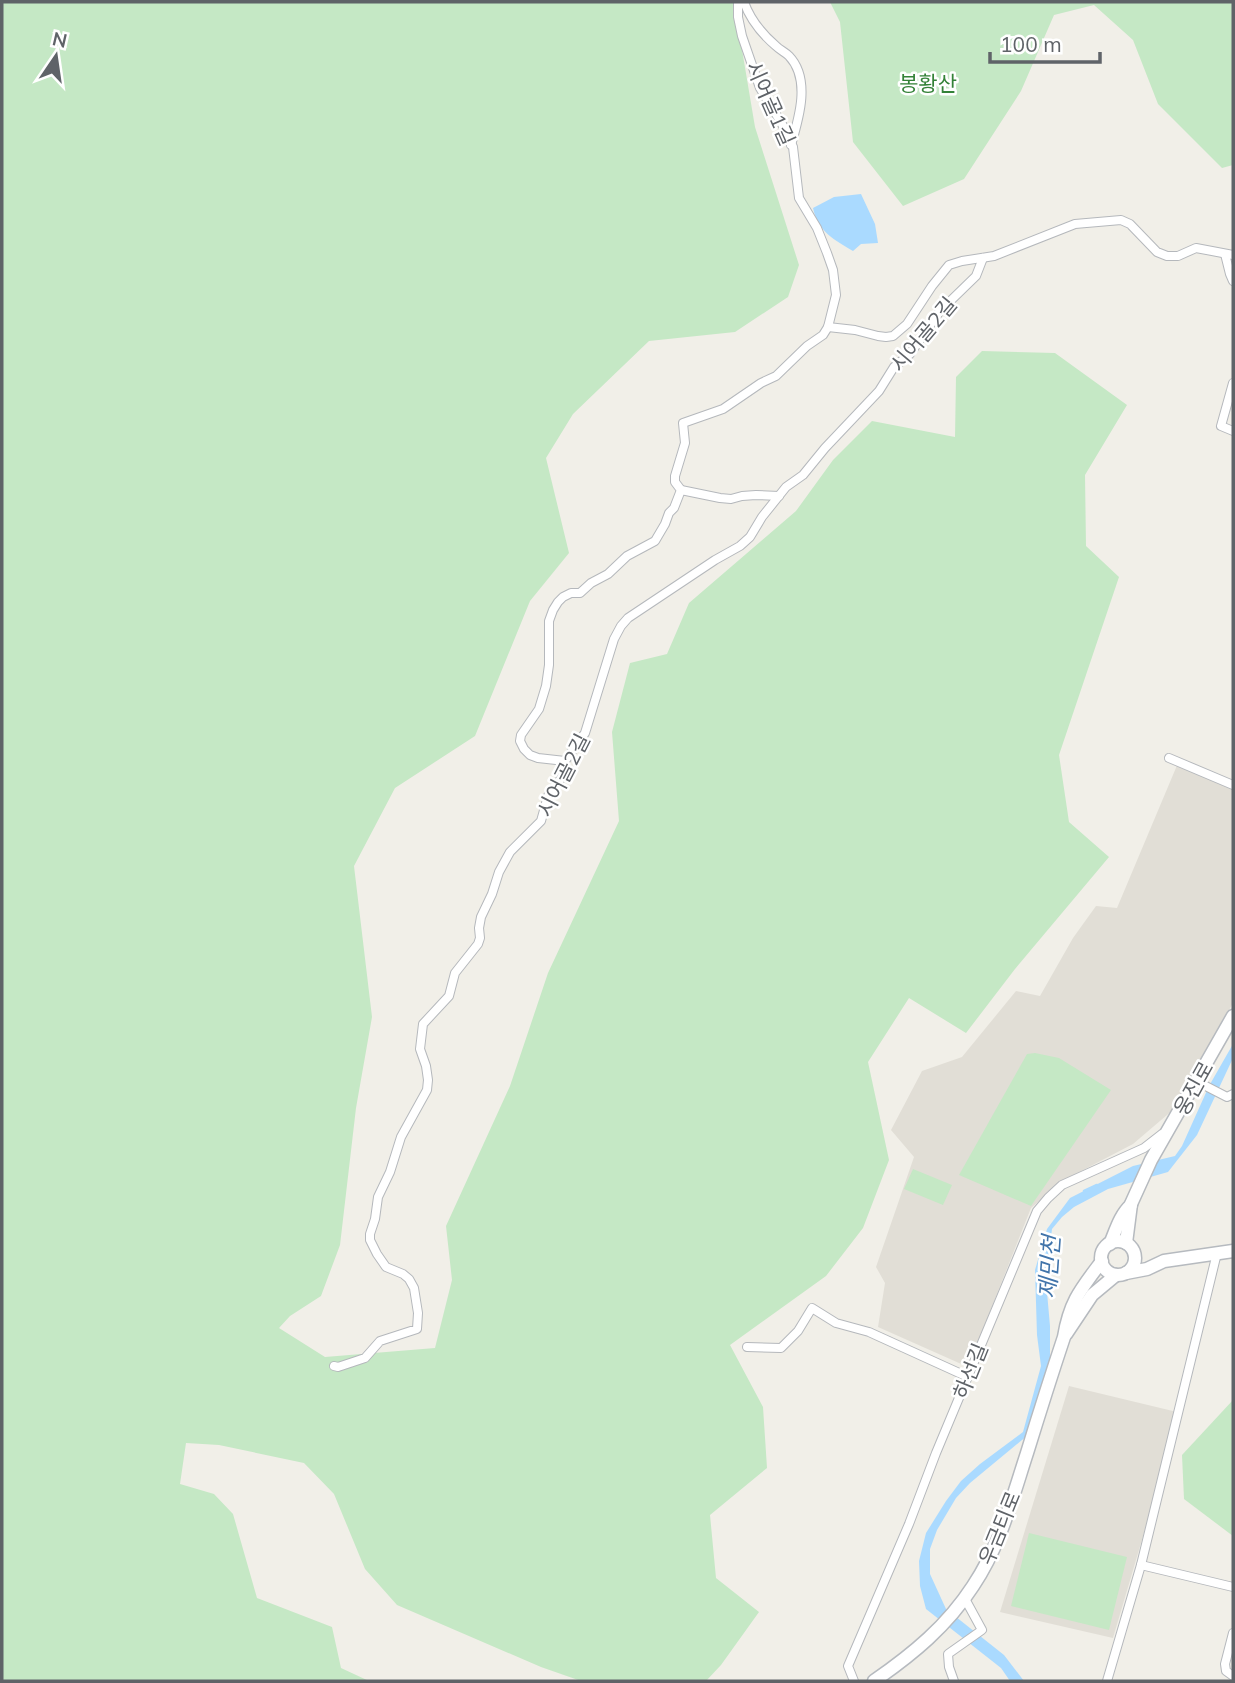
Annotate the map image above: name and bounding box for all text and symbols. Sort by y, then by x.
north arrow [21,21,91,91]
scale bar [990,21,1100,65]
text: N [50,26,70,53]
text: 100 m [1000,31,1062,57]
street label: 시어골1길 [741,57,801,149]
park label: 봉황산 [899,70,957,96]
street label: 시어골2길 [884,291,962,377]
street label: 시어골2길 [531,729,595,821]
street label: 웅진로 [1168,1056,1218,1120]
water label: 제민천 [1032,1231,1066,1300]
street label: 하선길 [947,1339,993,1403]
street label: 우금티로 [972,1487,1026,1569]

